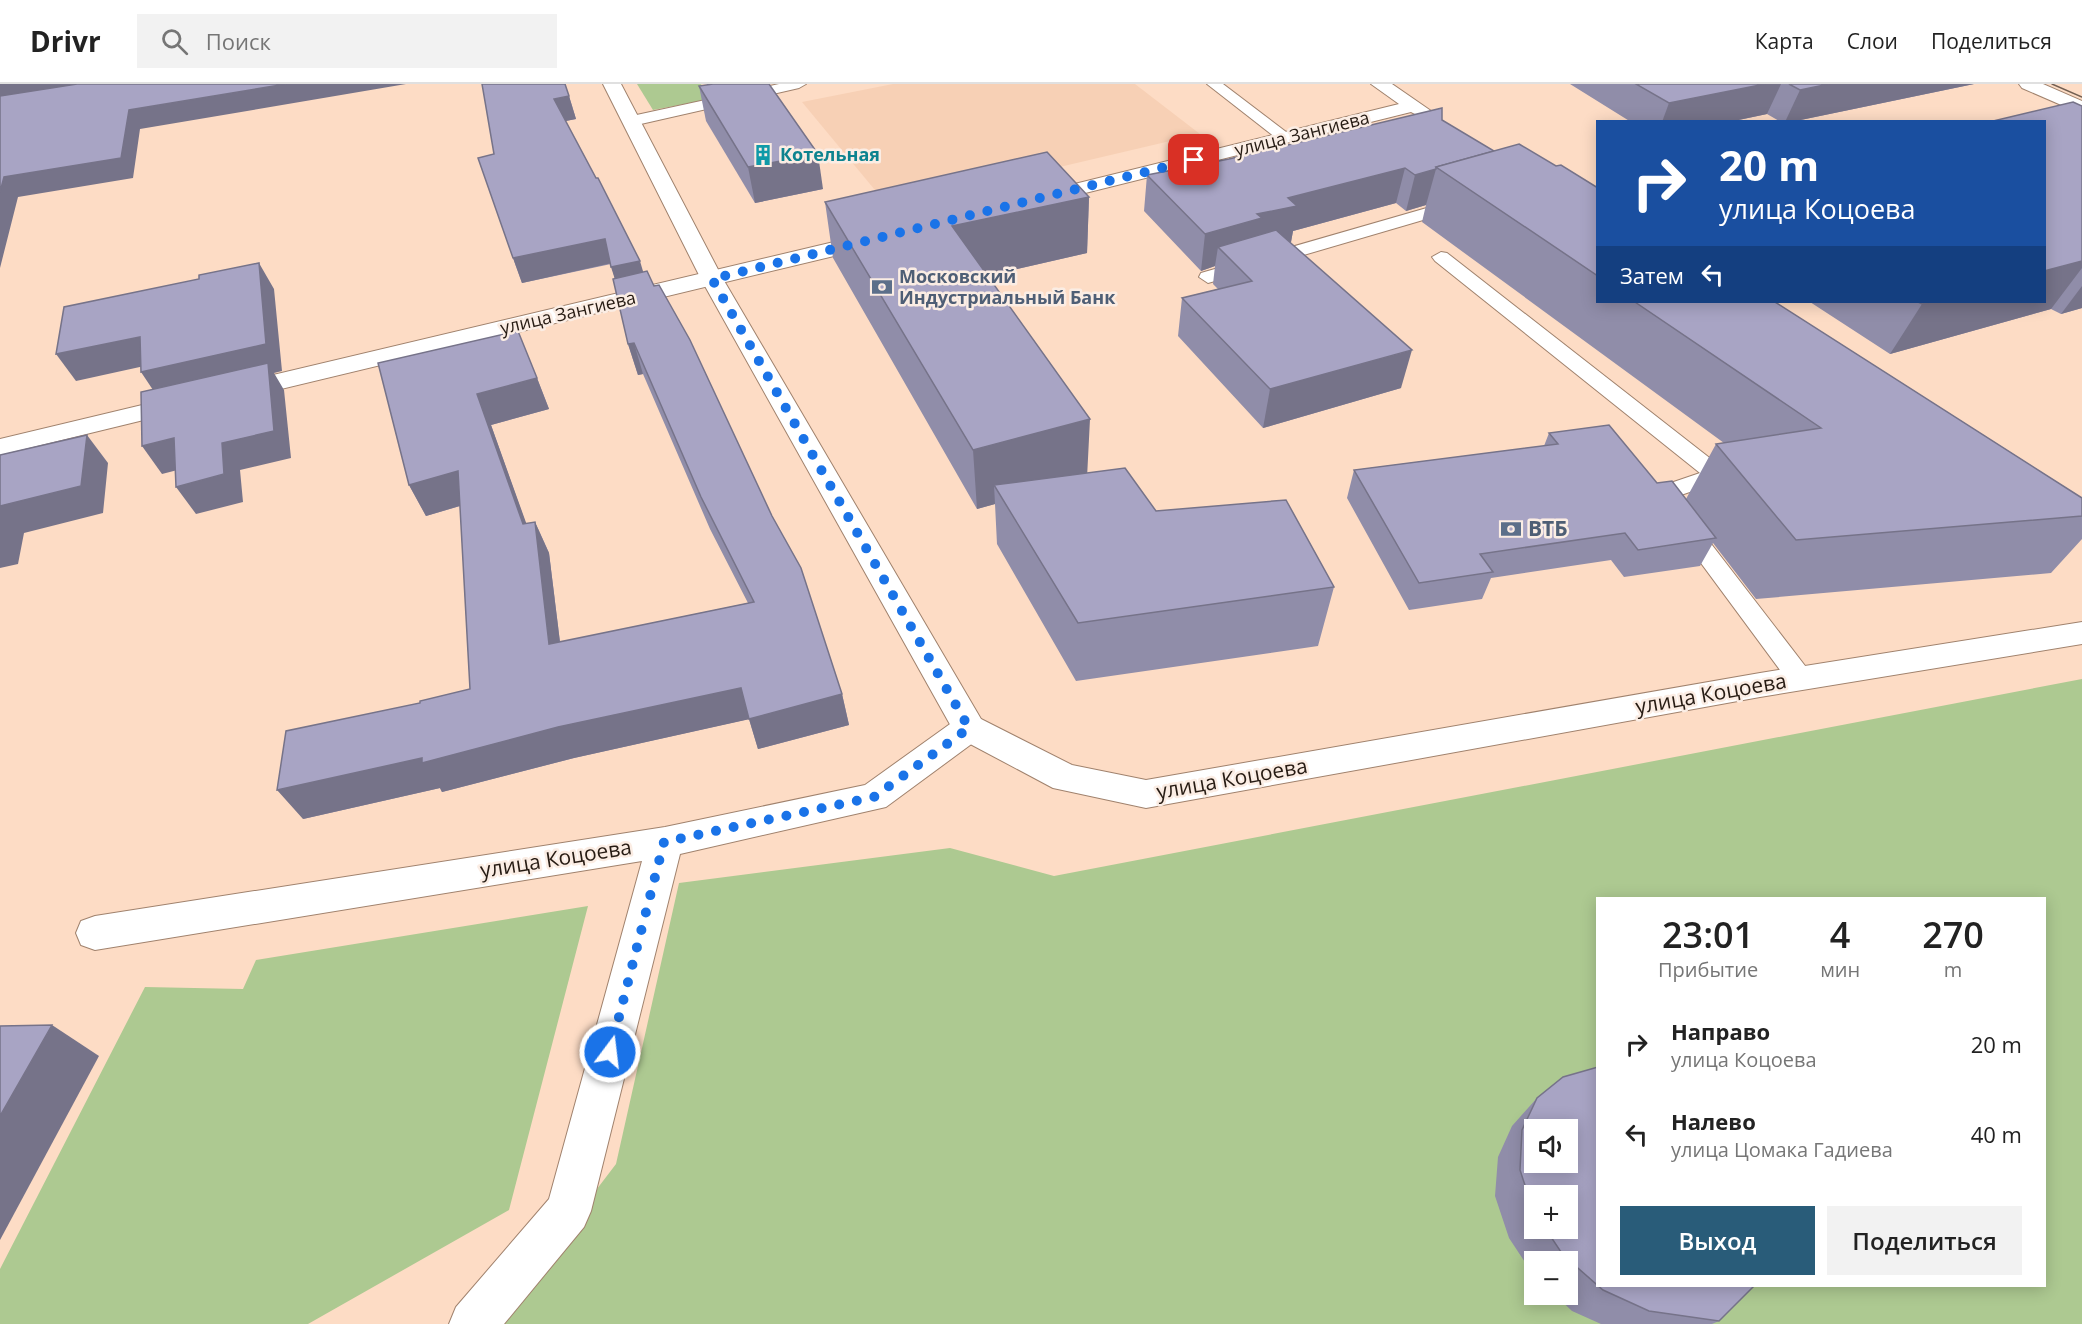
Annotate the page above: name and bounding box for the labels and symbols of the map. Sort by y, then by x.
street label: улица Зангиева [1232,105,1372,161]
pin [1168,134,1219,185]
place label: Котельная [780,142,880,166]
building icon: Котельная [751,143,775,167]
place label: Московский Индустриальный Банк [899,264,1116,309]
bank icon: Московский Индустриальный Банк [870,275,894,299]
street label: улица Зангиева [498,285,638,339]
place label: ВТБ [1528,514,1568,542]
bank icon: ВТБ [1499,517,1523,541]
street label: улица Коцоева [1633,666,1789,720]
street label: улица Коцоева [1154,751,1310,805]
street label: улица Коцоева [478,832,634,884]
position arrow [578,1020,642,1084]

